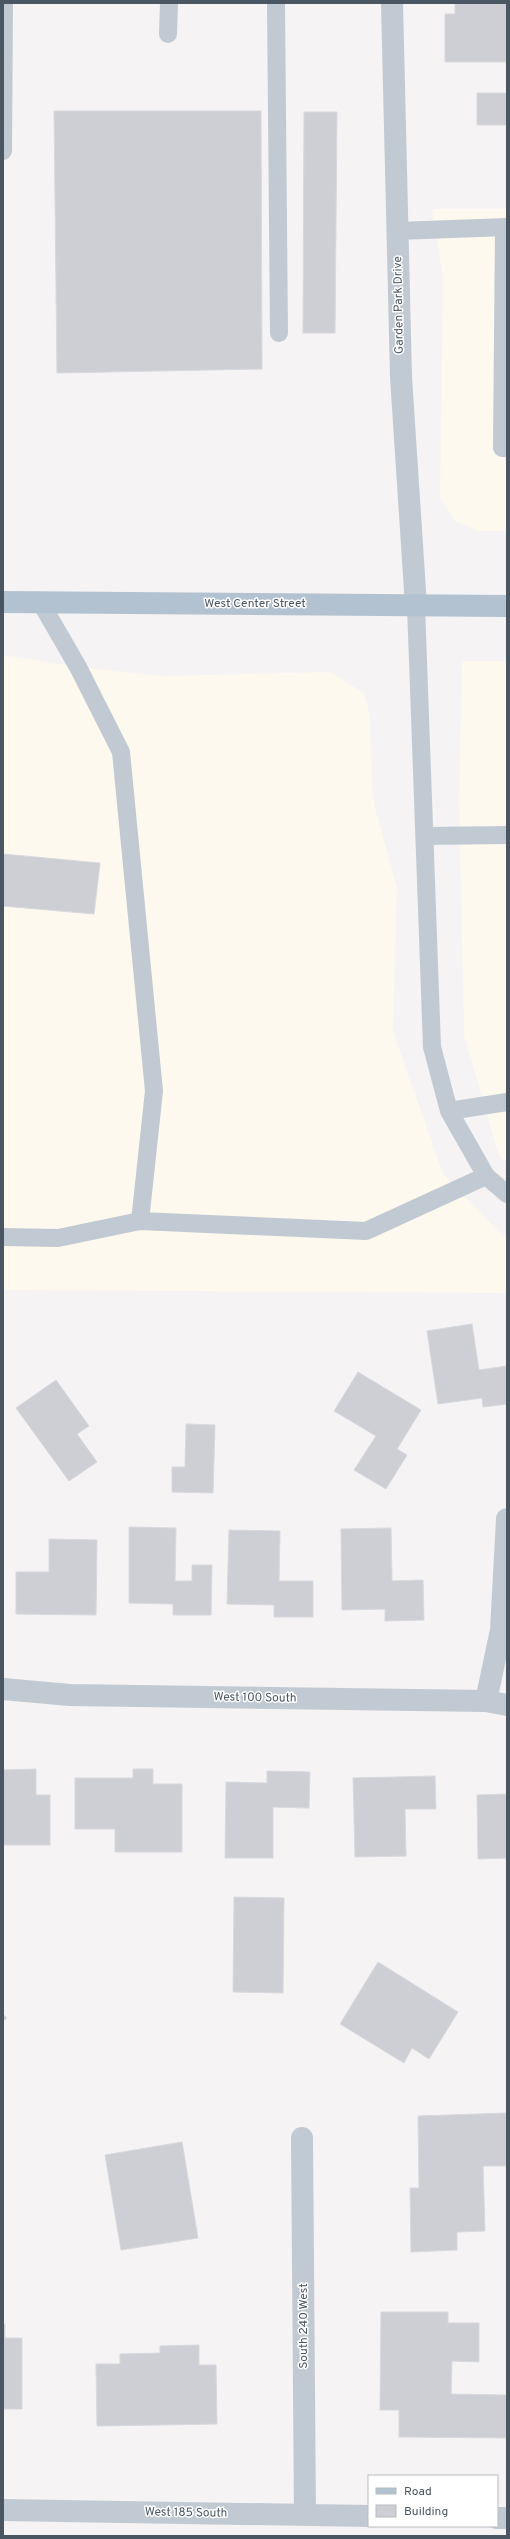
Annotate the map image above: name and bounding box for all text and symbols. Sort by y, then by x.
street label: Garden Park Drive [390,256,408,354]
street label: West Center Street [204,596,306,612]
street label: West 100 South [213,1689,297,1707]
street label: South 240 West [296,2283,312,2369]
legend [368,2475,498,2527]
text: Road [404,2484,432,2500]
street label: West 185 South [145,2504,227,2522]
text: Building [404,2504,448,2520]

